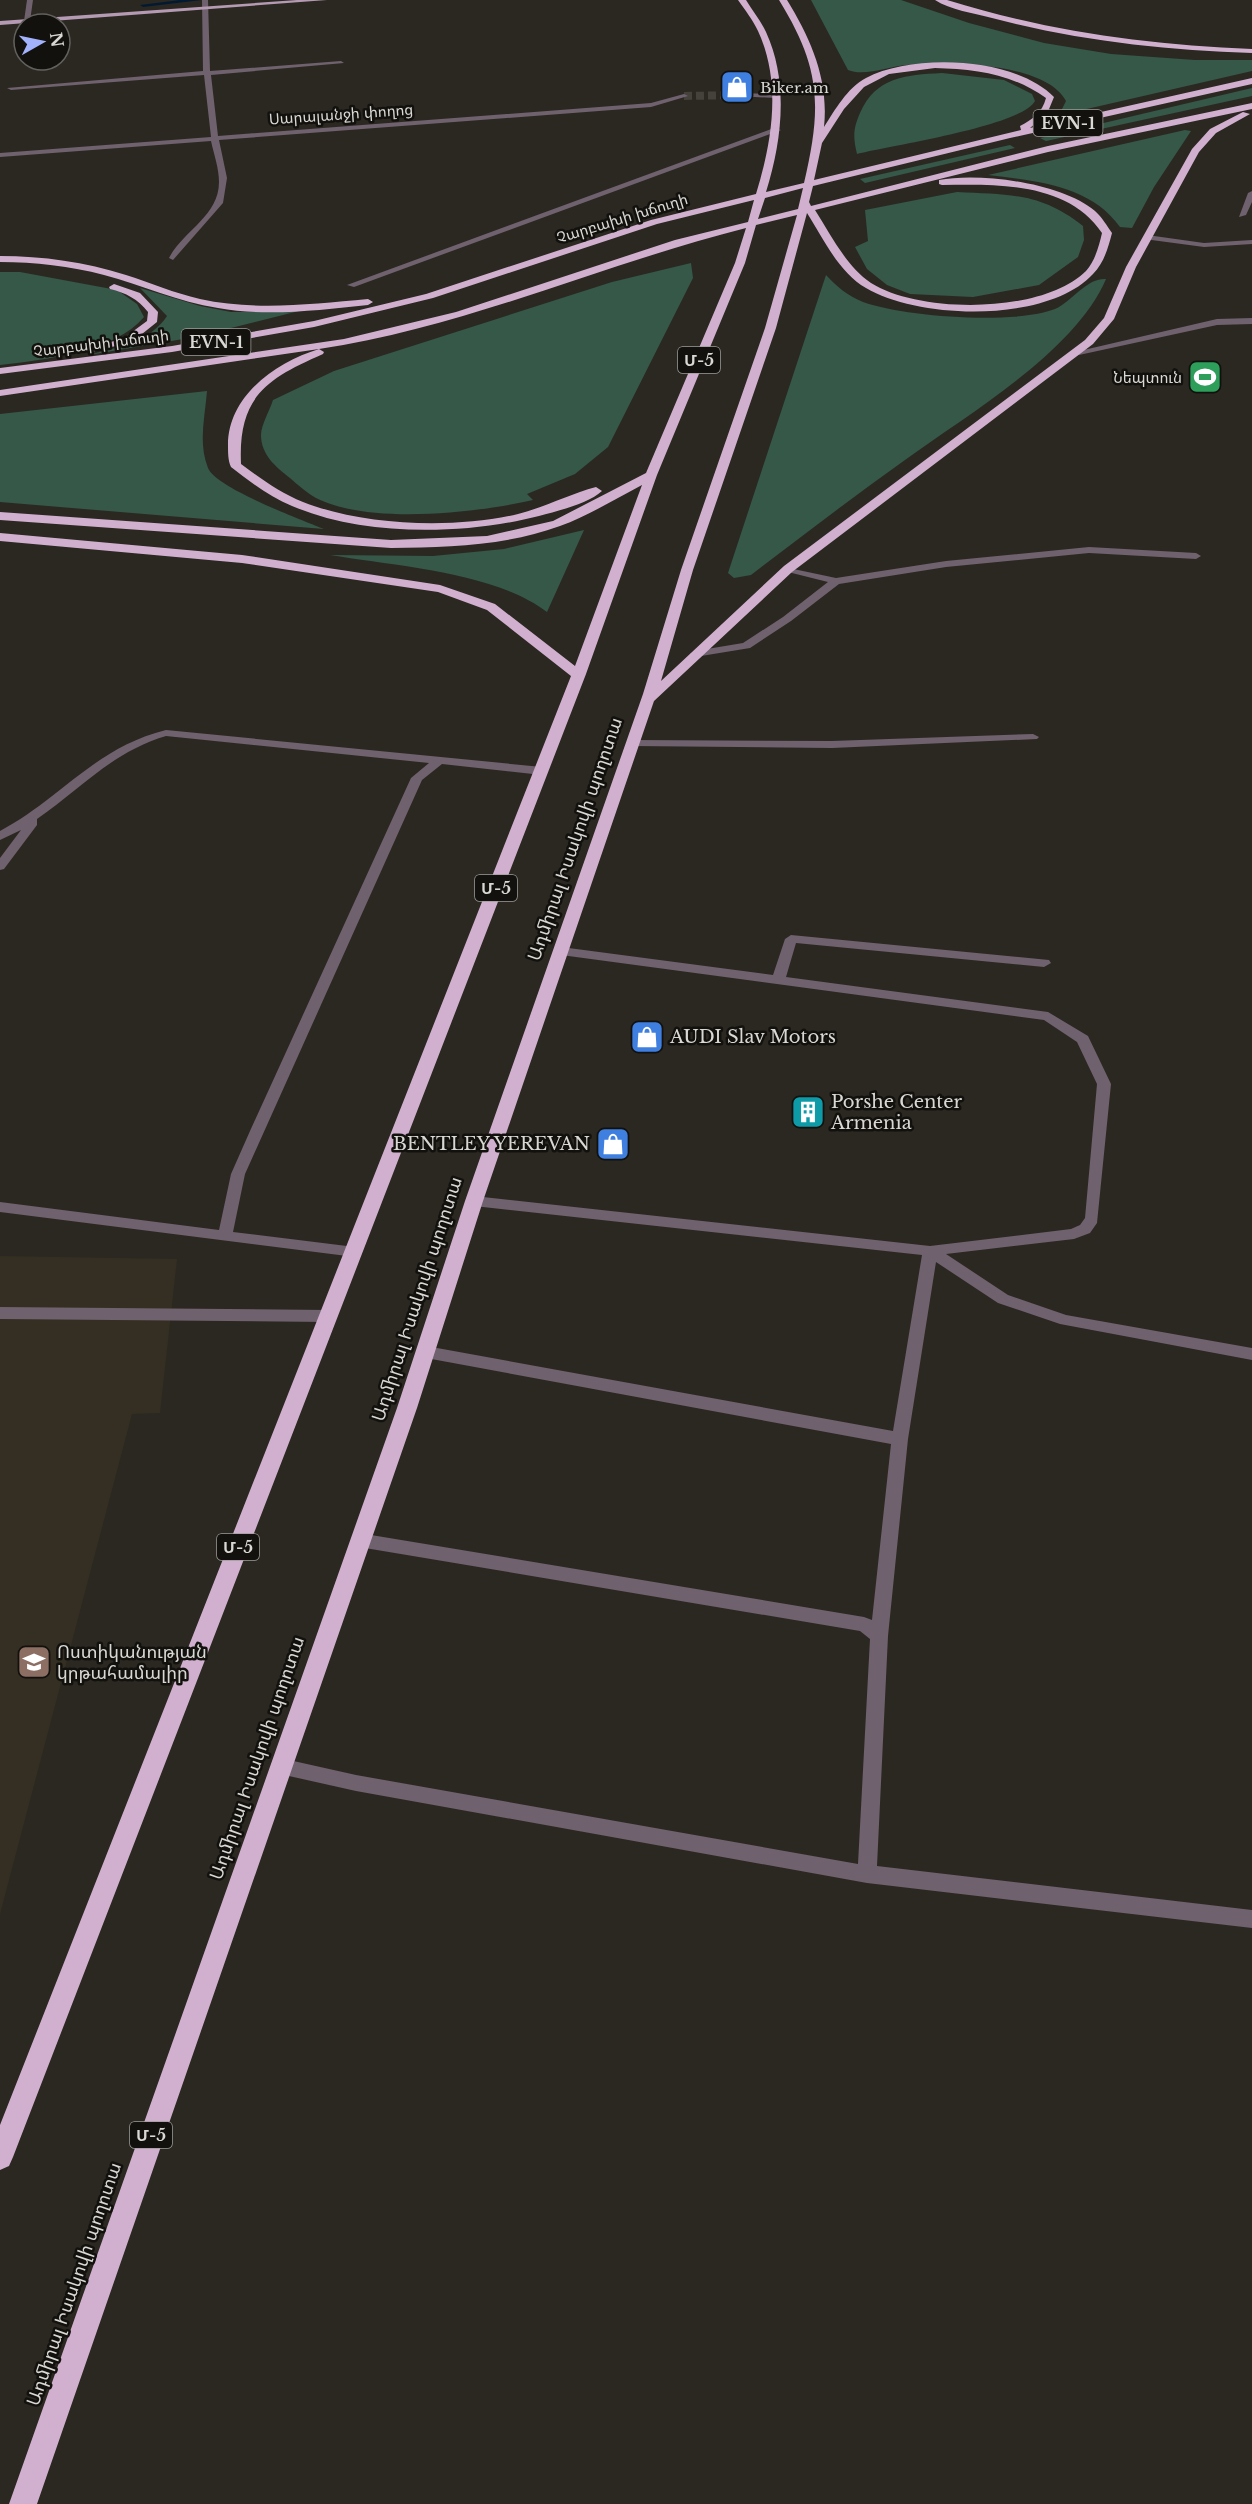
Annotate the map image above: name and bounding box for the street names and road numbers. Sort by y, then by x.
street label: Սարալանջի փողոց [268,99,414,129]
road number: EVN-1 [1034,110,1102,136]
street label: Չարբախի խճուղի [554,189,690,247]
street label: Չարբախի խճուղի [32,325,170,361]
road number: EVN-1 [182,329,250,355]
road number: Մ-5 [678,347,720,373]
street label: Ադմիրալ Իսակովի պողոտա [523,714,627,964]
road number: Մ-5 [475,875,517,901]
street label: Ադմիրալ Իսակովի պողոտա [367,1174,467,1424]
road number: Մ-5 [217,1534,259,1560]
street label: Ադմիրալ Իսակովի պողոտա [205,1633,309,1883]
road number: Մ-5 [130,2122,172,2148]
street label: Ադմիրալ Իսակովի պողոտա [22,2159,126,2409]

